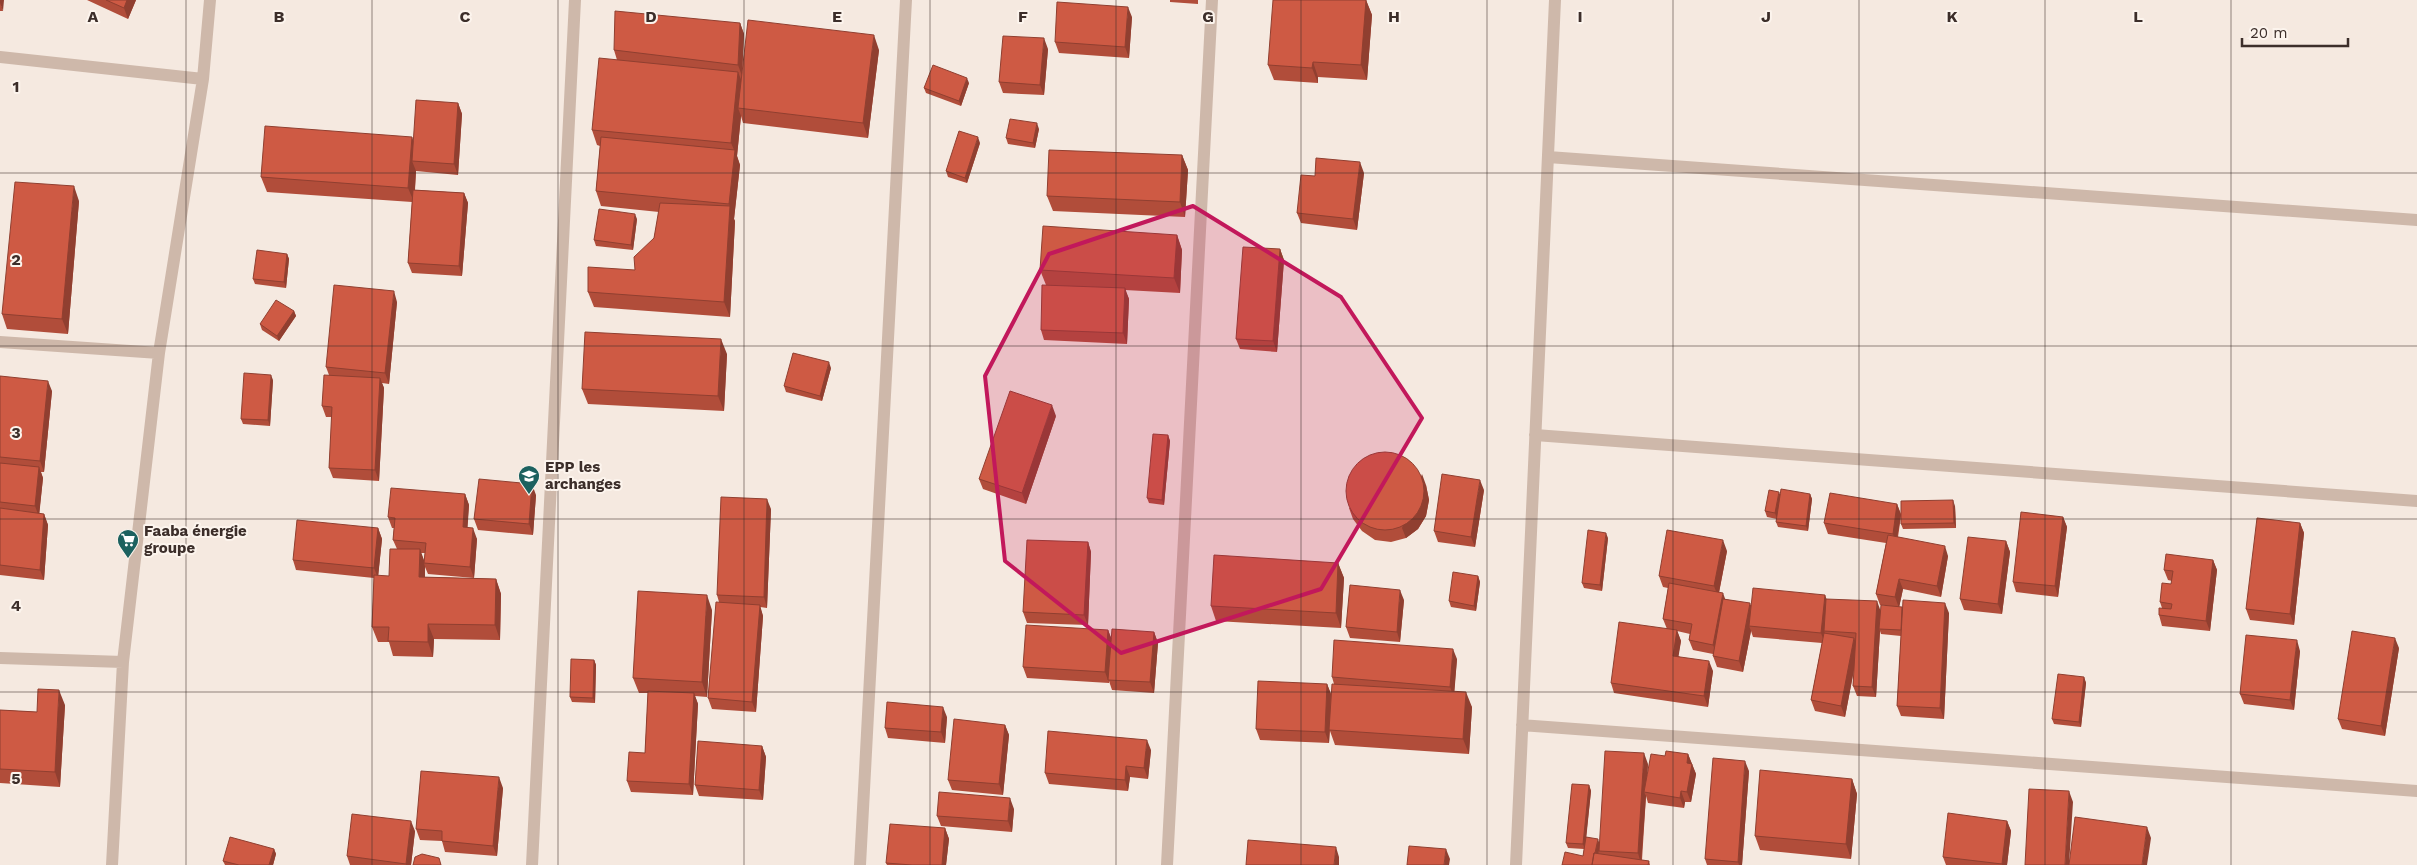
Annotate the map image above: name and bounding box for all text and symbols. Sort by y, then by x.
text: A [88,7,99,26]
text: B [274,7,285,26]
text: C [460,7,471,26]
text: D [645,7,657,26]
text: E [832,7,842,26]
text: F [1018,7,1028,26]
text: G [1202,7,1214,26]
text: H [1388,7,1400,26]
text: I [1577,7,1583,26]
text: J [1761,7,1771,26]
text: K [1946,7,1958,26]
text: L [2133,7,2143,26]
scale bar [2242,15,2348,47]
text: 20 m [2250,24,2288,42]
text: 1 [13,77,19,96]
text: 2 [11,250,21,269]
text: 3 [11,423,21,442]
place label: EPP les archanges [545,458,621,493]
school or university icon: EPP les archanges [517,464,541,495]
place label: Faaba énergie groupe [144,522,247,557]
supermarket icon: Faaba énergie groupe [116,528,140,559]
text: 4 [11,596,21,615]
text: 5 [11,769,21,788]

